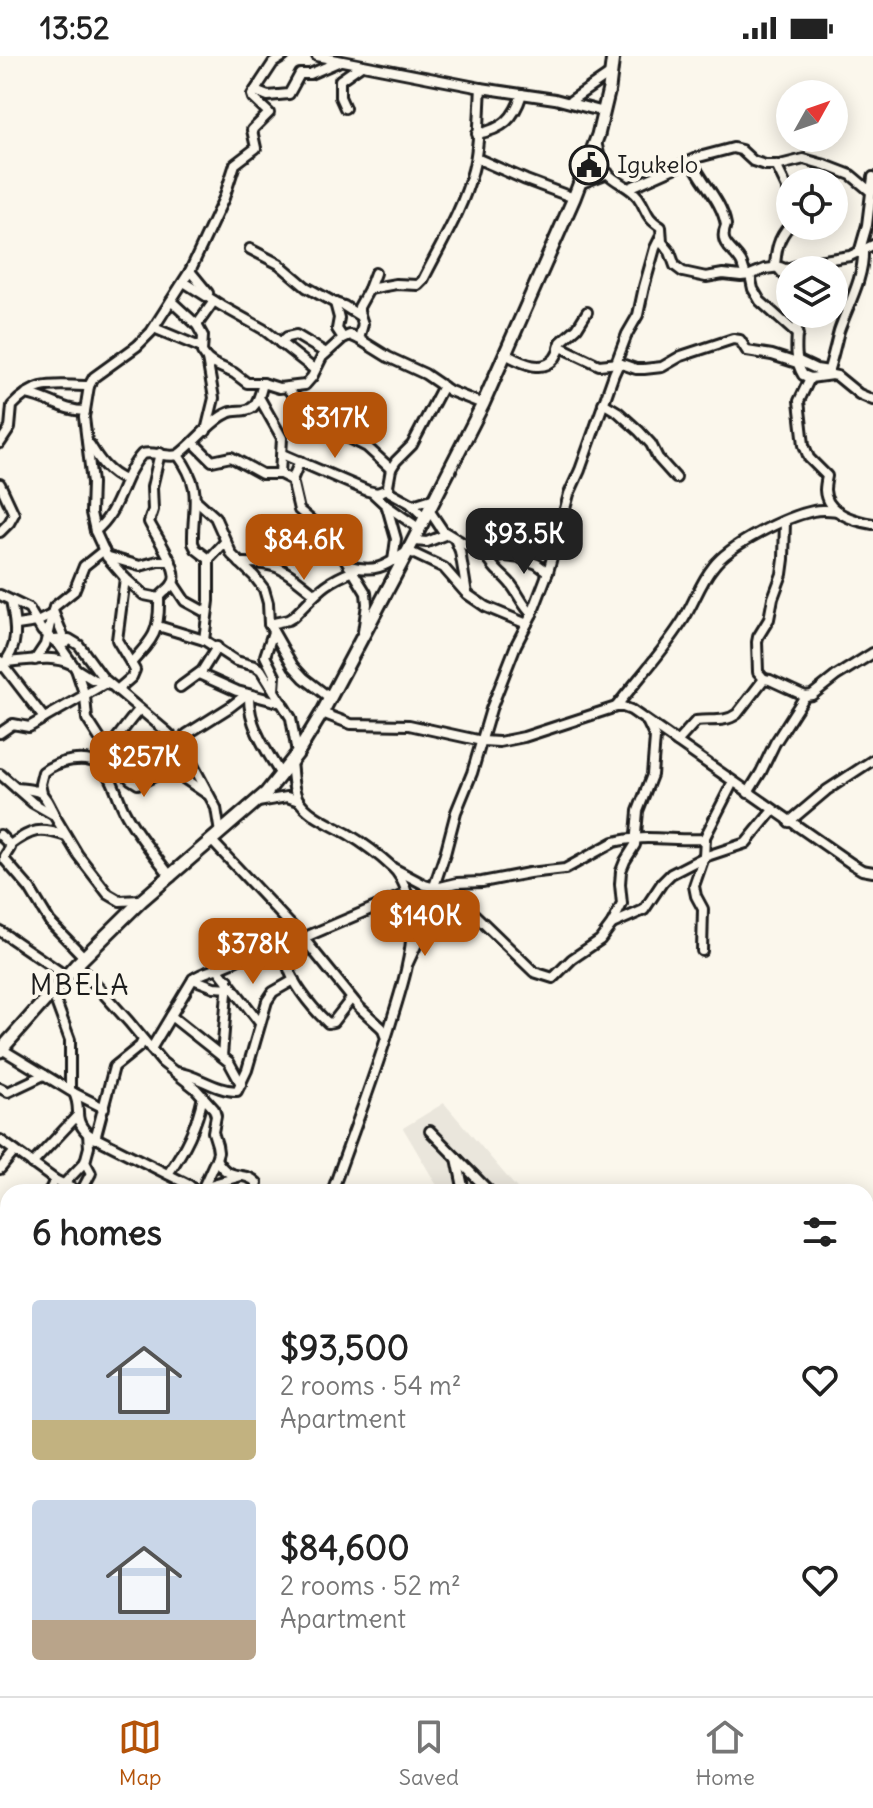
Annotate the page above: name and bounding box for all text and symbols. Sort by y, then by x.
text: 13:52 [40,9,109,47]
north arrow [776,80,848,152]
map controls [776,80,848,328]
public building icon: Igukelo [568,144,610,186]
place label: Igukelo [617,149,698,179]
button: locate [776,168,848,240]
button: layers [776,256,848,328]
pin: $317K [279,392,391,460]
text: $317K [301,401,369,434]
pin: $93.5K [459,508,589,576]
pin: $84.6K [239,514,369,582]
text: $93.5K [484,517,564,550]
text: $84.6K [264,523,344,556]
pin: $257K [88,731,200,799]
text: $257K [108,740,180,773]
pin: $140K [369,890,481,958]
text: $140K [389,899,461,932]
pin: $378K [197,918,309,986]
text: $378K [217,927,289,960]
district label: MBELA [30,967,130,1003]
icon: filters [798,1210,842,1254]
text: 6 homes [32,1211,162,1254]
text: $93,500 [280,1326,409,1369]
icon: home [96,1332,192,1428]
icon: heart [798,1358,842,1402]
text: 2 rooms · 54 m² [280,1369,462,1402]
text: Apartment [280,1402,406,1435]
text: $84,600 [280,1526,410,1569]
icon: home [96,1532,192,1628]
icon: heart [798,1558,842,1602]
text: 2 rooms · 52 m² [280,1569,461,1602]
text: Apartment [280,1602,406,1635]
tab: Map [118,1715,162,1791]
tab: Saved [399,1715,459,1791]
tab: Home [695,1715,755,1791]

